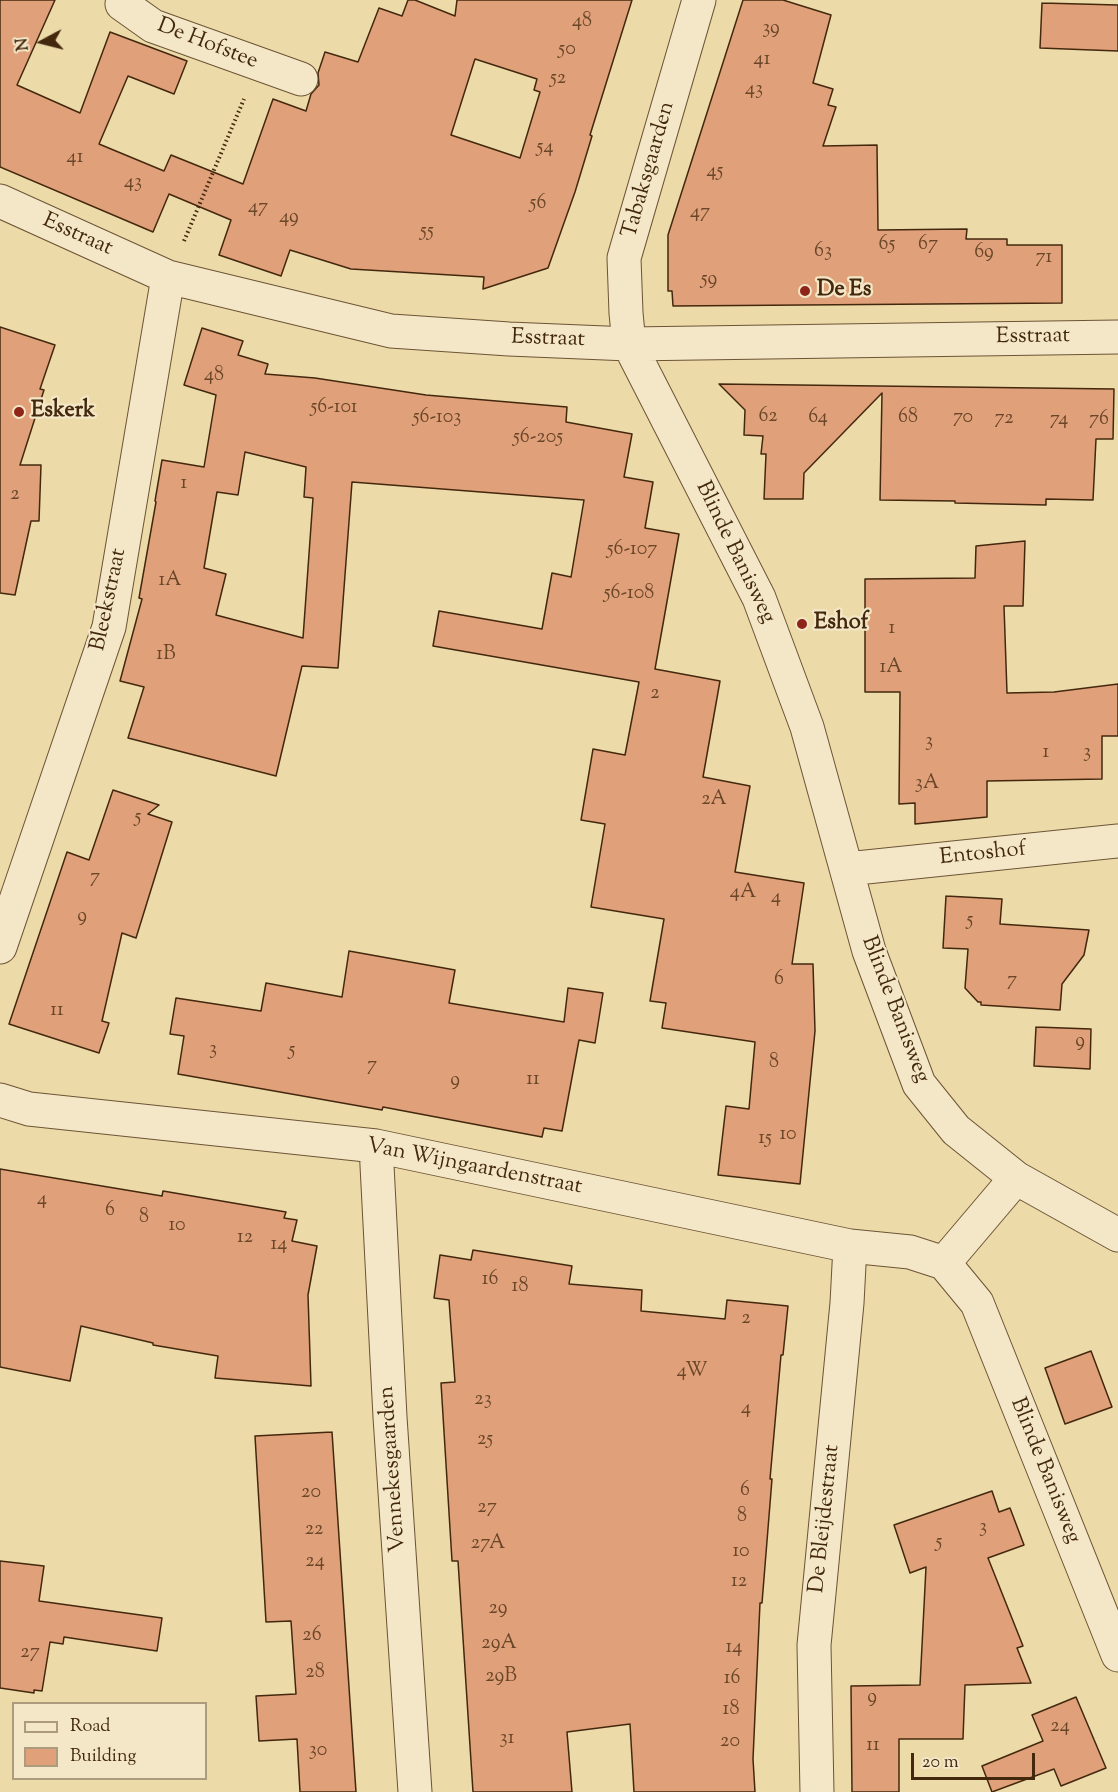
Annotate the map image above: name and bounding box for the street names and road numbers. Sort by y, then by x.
street label: De Hofstee [153,14,261,76]
street label: Tabaksgaarden [618,99,682,241]
street label: Esstraat [38,209,116,263]
street label: Esstraat [996,324,1070,352]
street label: Esstraat [511,326,585,354]
street label: Blinde Banisweg [688,478,780,628]
street label: Bleekstraat [86,546,134,654]
street label: Entoshof [939,837,1027,873]
street label: Blinde Banisweg [854,933,934,1087]
street label: Van Wijngaardenstraat [364,1134,584,1202]
street label: Vennekesgaarden [375,1385,413,1553]
street label: Blinde Banisweg [1003,1394,1085,1548]
street label: De Bleijdestraat [805,1443,847,1595]

